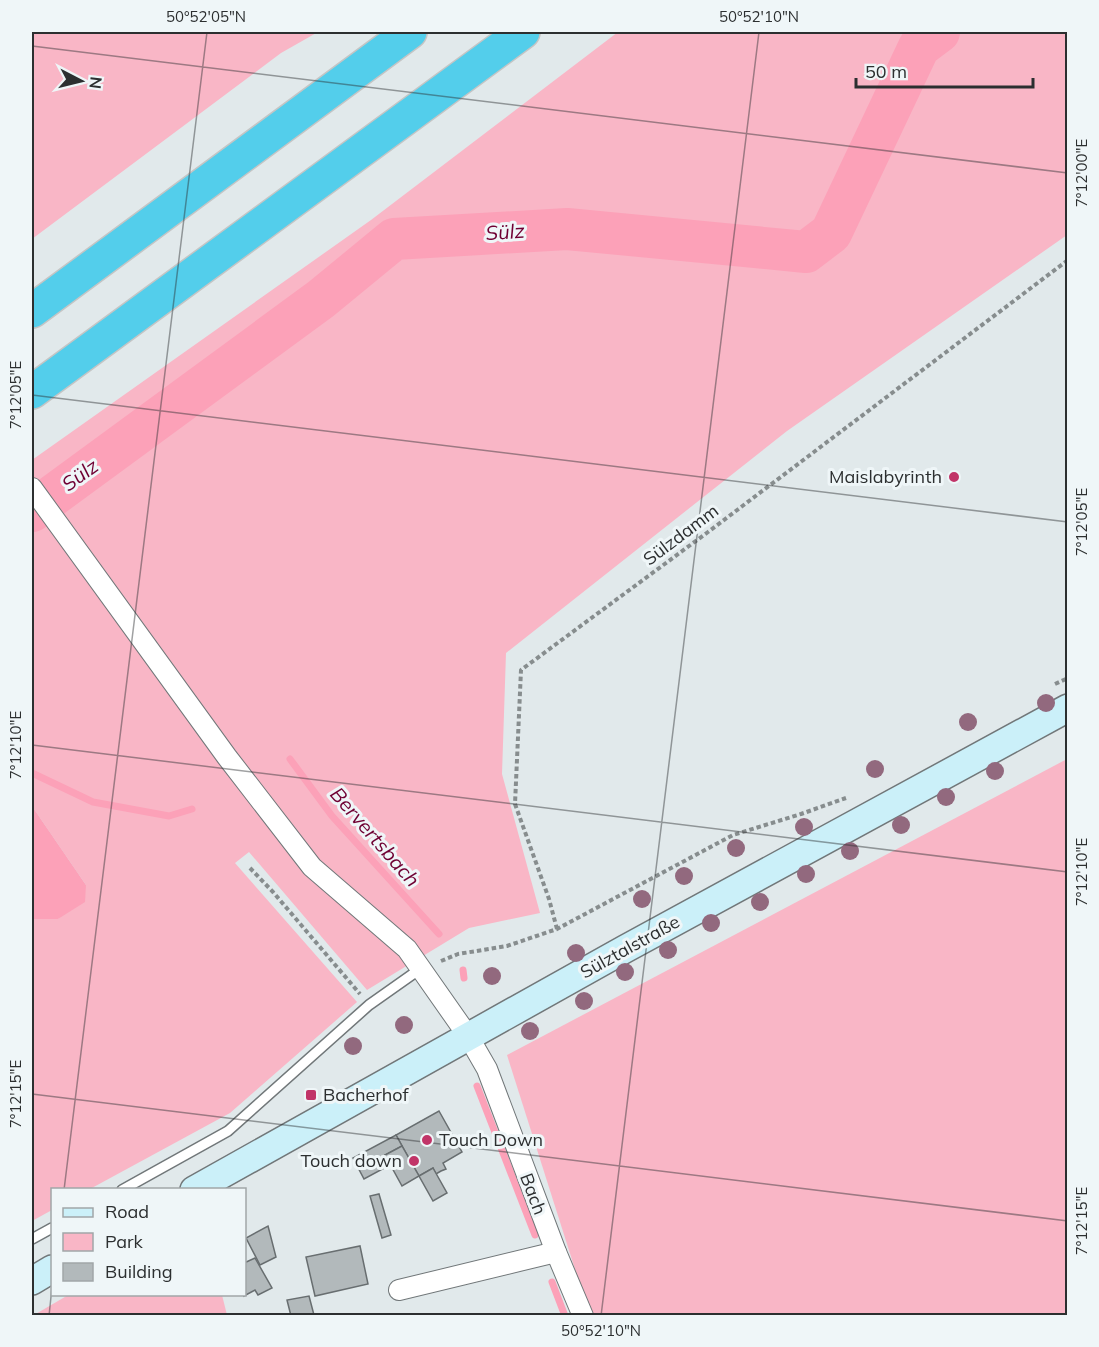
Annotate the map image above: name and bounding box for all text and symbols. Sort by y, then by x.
text: 50°52'05"N [166,7,246,26]
text: 50°52'10"N [719,7,799,26]
north arrow [51,51,111,111]
scale bar [856,51,1033,89]
text: 50 m [865,60,907,83]
text: N [85,76,107,90]
text: 7°12'00"E [1072,139,1091,207]
water label: Sülz [485,218,526,245]
text: 7°12'05"E [6,361,25,429]
water label: Sülz [57,453,103,496]
place label: Maislabyrinth [829,465,942,488]
marker: Maislabyrinth [947,470,961,484]
text: 7°12'05"E [1072,488,1091,556]
street label: Sülzdamm [639,499,723,570]
text: 7°12'10"E [6,711,25,779]
water label: Bervertsbach [325,782,425,892]
text: 7°12'10"E [1072,838,1091,906]
street label: Sülztalstraße [576,910,684,983]
text: 7°12'15"E [6,1060,25,1128]
place label: Bacherhof [323,1083,410,1106]
marker: Bacherhof [304,1088,318,1102]
place label: Touch Down [439,1128,543,1151]
marker: Touch Down [420,1133,434,1147]
place label: Touch down [301,1149,402,1172]
marker: Touch down [407,1154,421,1168]
street label: Bach [515,1170,552,1218]
text: 7°12'15"E [1072,1187,1091,1255]
legend [51,1188,246,1296]
text: Road [105,1200,149,1223]
text: Park [105,1230,144,1253]
text: Building [105,1260,173,1283]
text: 50°52'10"N [561,1321,641,1340]

